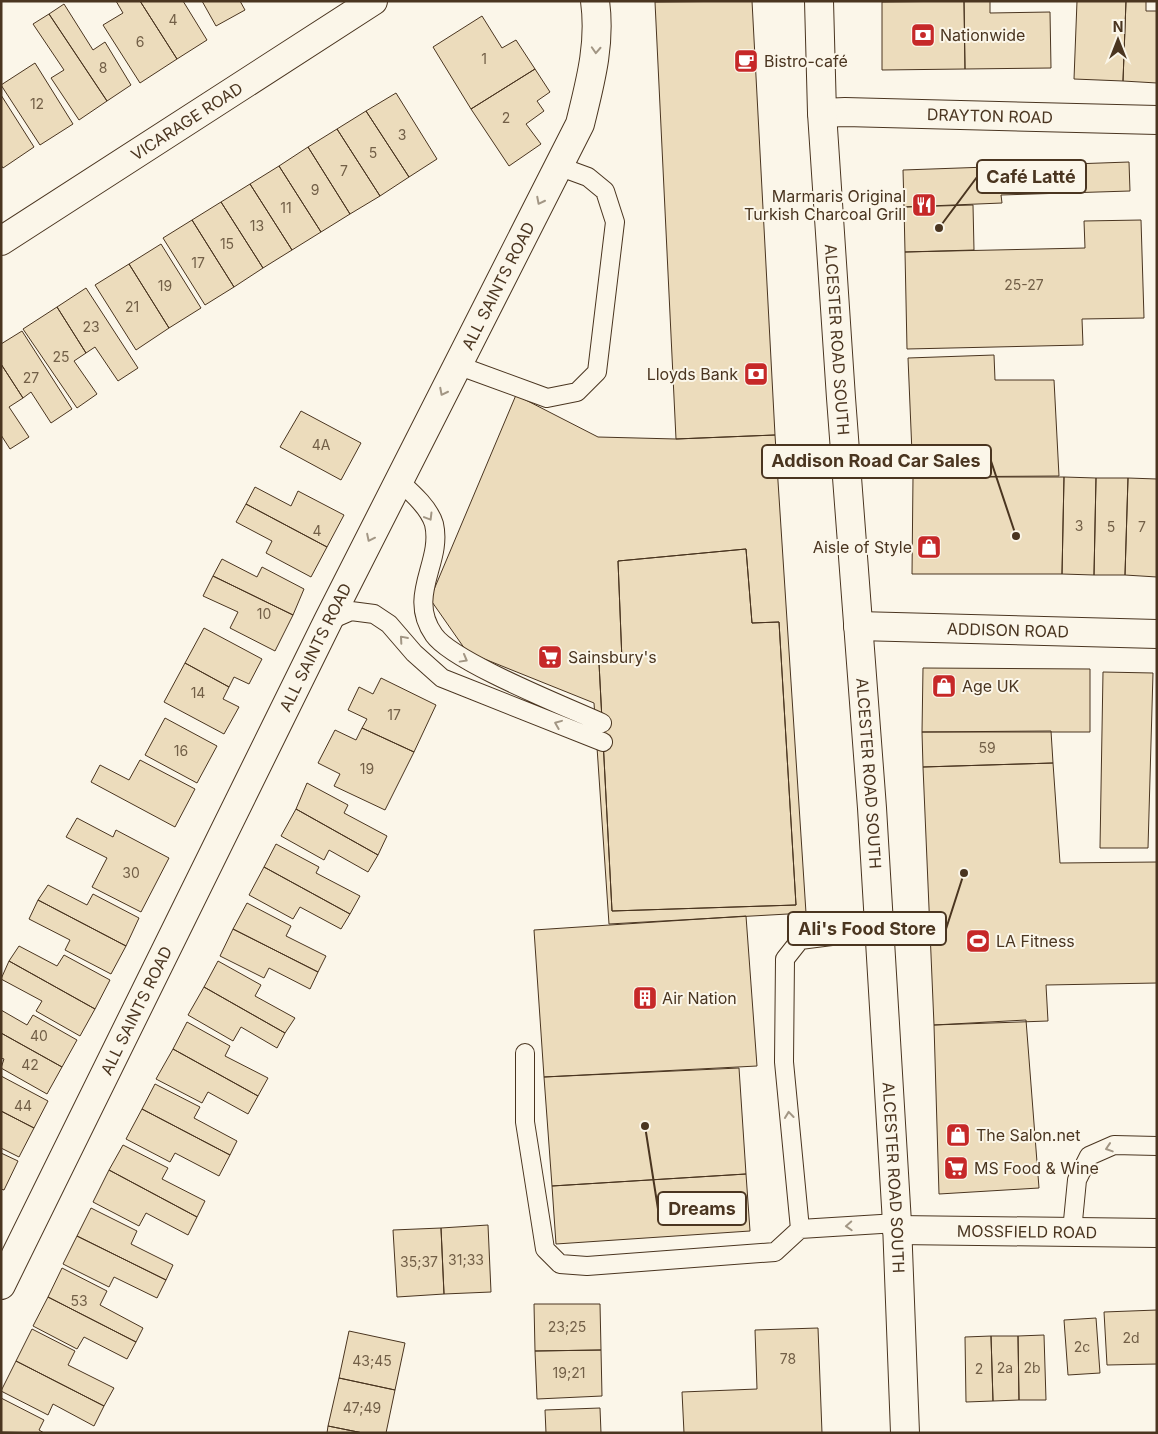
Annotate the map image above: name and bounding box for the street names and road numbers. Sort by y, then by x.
street label: VICARAGE ROAD [127,78,246,165]
street label: DRAYTON ROAD [927,104,1053,127]
street label: ALL SAINTS ROAD [457,218,539,353]
street label: ALCESTER ROAD SOUTH [821,243,854,436]
street label: ALL SAINTS ROAD [275,580,356,715]
street label: ADDISON ROAD [947,618,1069,642]
street label: ALCESTER ROAD SOUTH [852,677,886,869]
street label: ALL SAINTS ROAD [96,943,176,1078]
street label: ALCESTER ROAD SOUTH [879,1081,909,1274]
street label: MOSSFIELD ROAD [957,1221,1097,1242]

